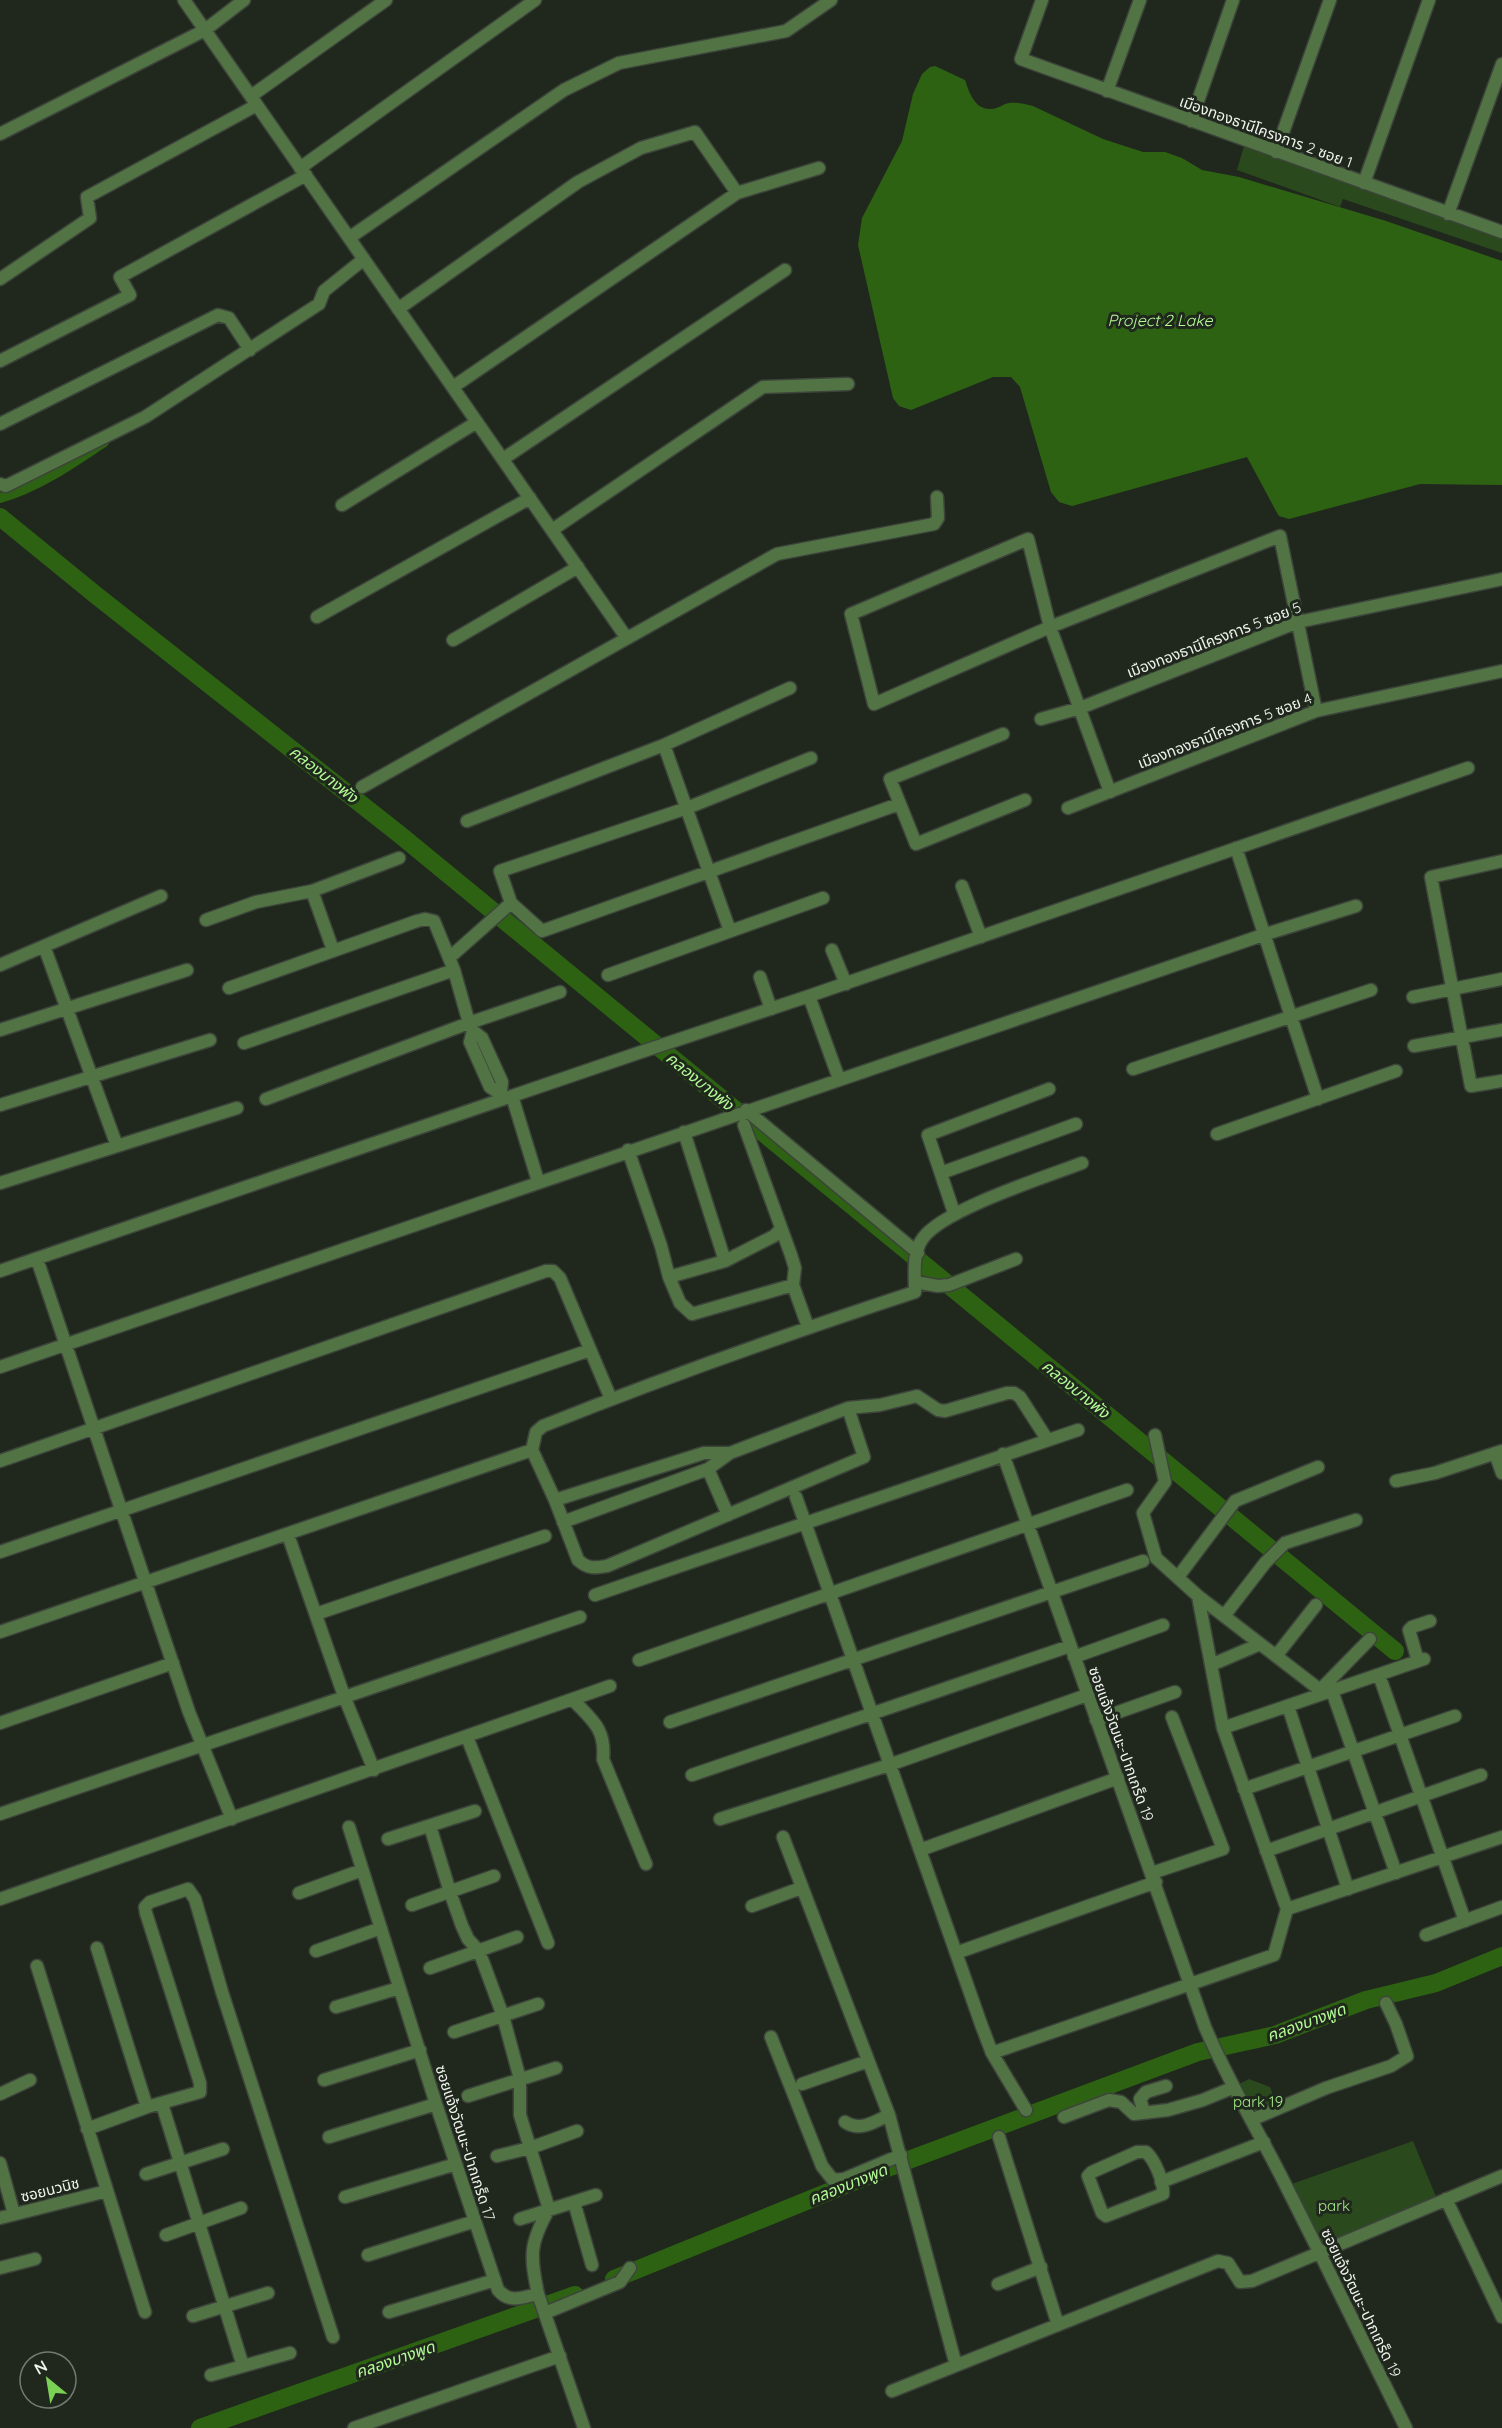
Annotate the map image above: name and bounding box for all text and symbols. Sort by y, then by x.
street label: เมืองทองธานีโครงการ 2 ซอย 1 [1177,91,1355,172]
water label: Project 2 Lake [1107,310,1214,330]
street label: เมืองทองธานีโครงการ 5 ซอย 5 [1124,597,1304,682]
street label: เมืองทองธานีโครงการ 5 ซอย 4 [1135,688,1315,773]
water label: คลองบางพัง [286,741,363,808]
water label: คลองบางพัง [662,1048,739,1115]
water label: คลองบางพัง [1038,1356,1115,1423]
street label: ซอยแจ้งวัฒนะ-ปากเกร็ด 19 [1085,1664,1158,1824]
water label: คลองบางพูด [1264,1998,1350,2046]
street label: ซอยแจ้งวัฒนะ-ปากเกร็ด 17 [431,2063,500,2223]
park label: park 19 [1233,2092,1283,2111]
water label: คลองบางพูด [806,2159,891,2210]
street label: ซอยนวนิช [19,2173,81,2206]
park label: park [1318,2196,1350,2215]
street label: ซอยแจ้งวัฒนะ-ปากเกร็ด 19 [1317,2225,1406,2380]
water label: คลองบางพูด [353,2336,439,2383]
north arrow [18,2350,78,2410]
text: N [30,2355,51,2379]

